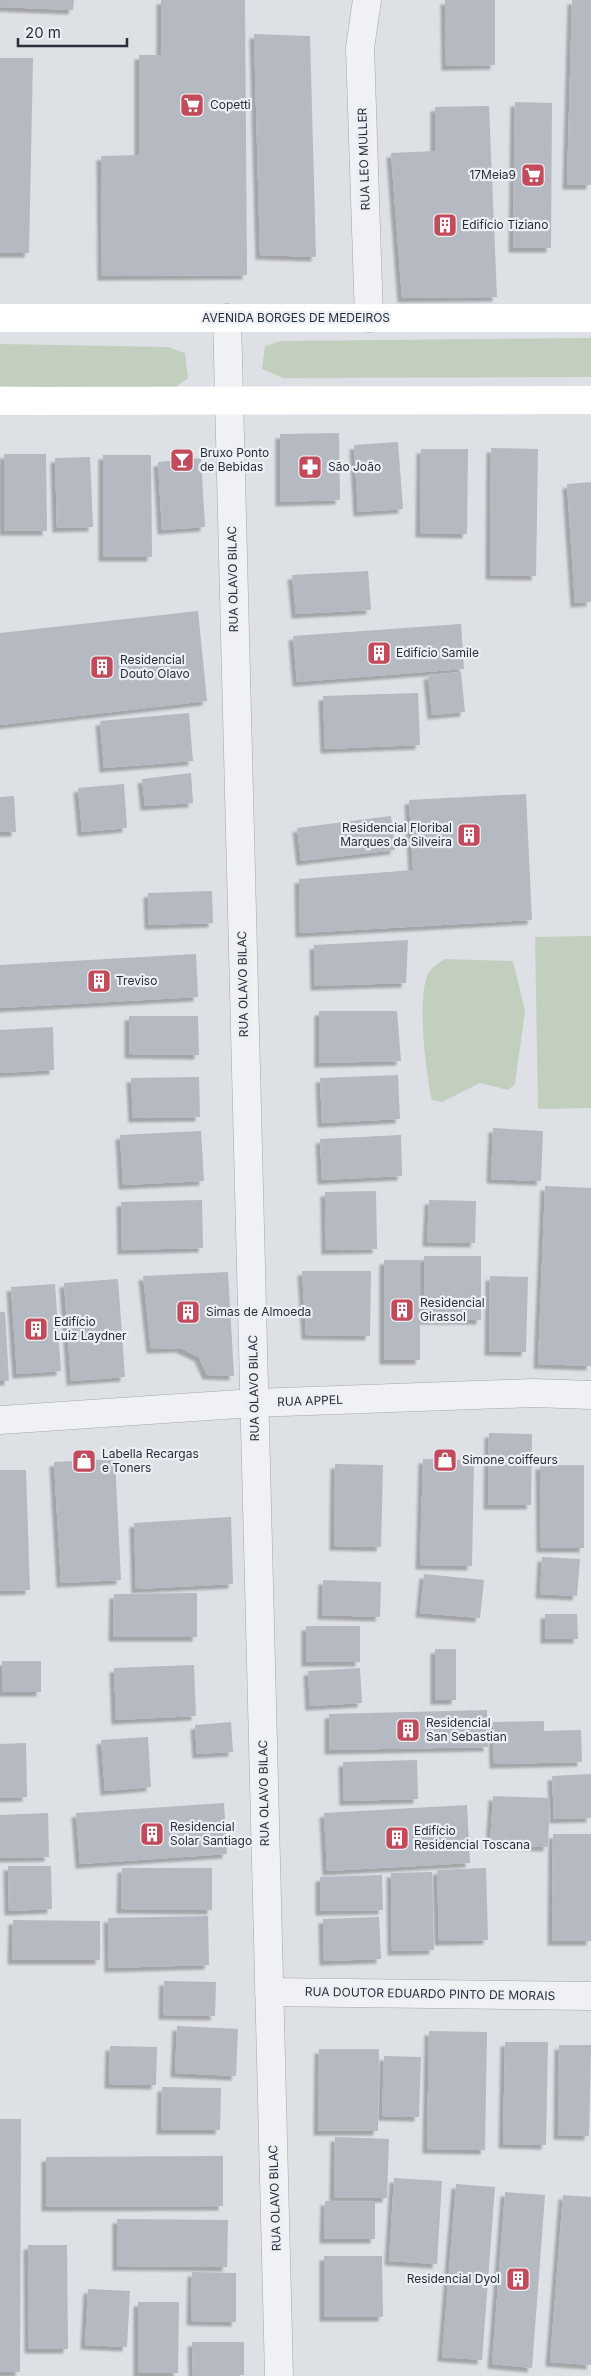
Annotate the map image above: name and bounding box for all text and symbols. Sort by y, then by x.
scale bar [18,15,126,47]
text: 20 m [25,23,61,42]
supermarket icon: Copetti [179,92,205,118]
place label: Copetti [210,97,251,112]
street label: RUA LEO MULLER [354,107,373,211]
supermarket icon: 17Meia9 [520,162,546,188]
place label: 17Meia9 [469,167,516,182]
building icon: Edifício Tiziano [432,212,458,238]
place label: Edifício Tiziano [462,217,548,232]
street label: AVENIDA BORGES DE MEDEIROS [202,310,390,325]
place label: Bruxo Ponto de Bebidas [200,445,269,474]
bar icon: Bruxo Ponto de Bebidas [169,447,195,473]
pharmacy icon: São João [297,454,323,480]
place label: São João [328,459,381,474]
street label: RUA OLAVO BILAC [224,525,241,632]
building icon: Edifício Samile [366,640,392,666]
place label: Edifício Samile [396,645,479,660]
place label: Residencial Douto Olavo [120,652,190,681]
building icon: Residencial Douto Olavo [89,654,115,680]
place label: Residencial Floribal Marques da Silveira [340,820,452,849]
building icon: Residencial Floribal Marques da Silveira [456,822,482,848]
street label: RUA OLAVO BILAC [234,930,251,1037]
building icon: Treviso [86,968,112,994]
place label: Treviso [116,973,157,988]
place label: Residencial Girassol [420,1295,485,1324]
building icon: Residencial Girassol [389,1297,415,1323]
building icon: Simas de Almoeda [175,1299,201,1325]
place label: Simas de Almoeda [206,1304,311,1319]
place label: Edifício Luiz Laydner [54,1314,127,1343]
building icon: Edifício Luiz Laydner [23,1316,49,1342]
street label: RUA OLAVO BILAC [245,1334,262,1441]
street label: RUA APPEL [277,1392,343,1409]
place label: Labella Recargas e Toners [102,1446,199,1475]
shop icon: Simone coiffeurs [432,1447,458,1473]
shop icon: Labella Recargas e Toners [71,1448,97,1474]
place label: Simone coiffeurs [462,1452,558,1467]
place label: Residencial San Sebastian [426,1715,507,1744]
building icon: Residencial San Sebastian [395,1717,421,1743]
street label: RUA OLAVO BILAC [255,1739,272,1846]
place label: Residencial Solar Santiago [170,1819,252,1848]
building icon: Residencial Solar Santiago [139,1821,165,1847]
place label: Edifício Residencial Toscana [414,1823,530,1852]
building icon: Edifício Residencial Toscana [384,1825,410,1851]
street label: RUA DOUTOR EDUARDO PINTO DE MORAIS [305,1984,556,2003]
street label: RUA OLAVO BILAC [265,2144,284,2251]
building icon: Residencial Dyol [505,2266,531,2292]
place label: Residencial Dyol [407,2271,500,2286]

